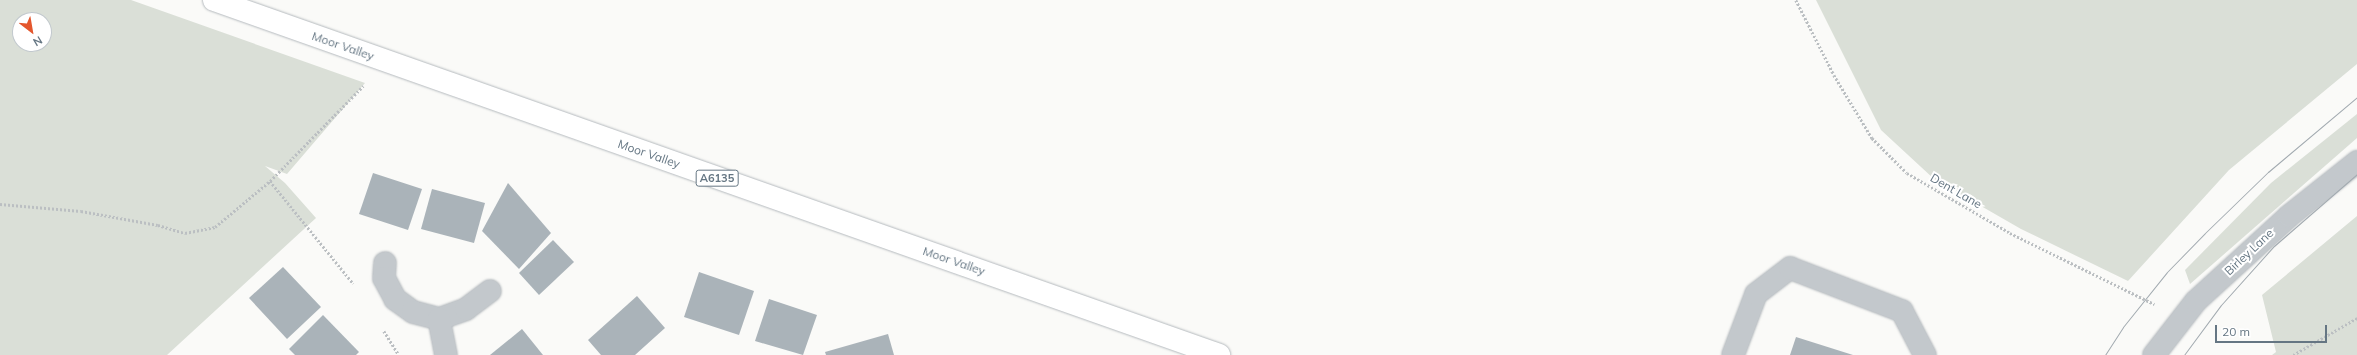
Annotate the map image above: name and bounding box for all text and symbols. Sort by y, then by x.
north arrow [12,12,52,52]
street label: Moor Valley [310,29,376,63]
text: N [30,33,45,50]
street label: Moor Valley [616,137,682,171]
road number: A6135 [695,169,739,187]
street label: Dent Lane [1928,170,1984,212]
street label: Birley Lane [2222,226,2276,278]
street label: Moor Valley [921,244,987,278]
scale bar [2217,317,2329,343]
text: 20 m [2222,324,2250,339]

